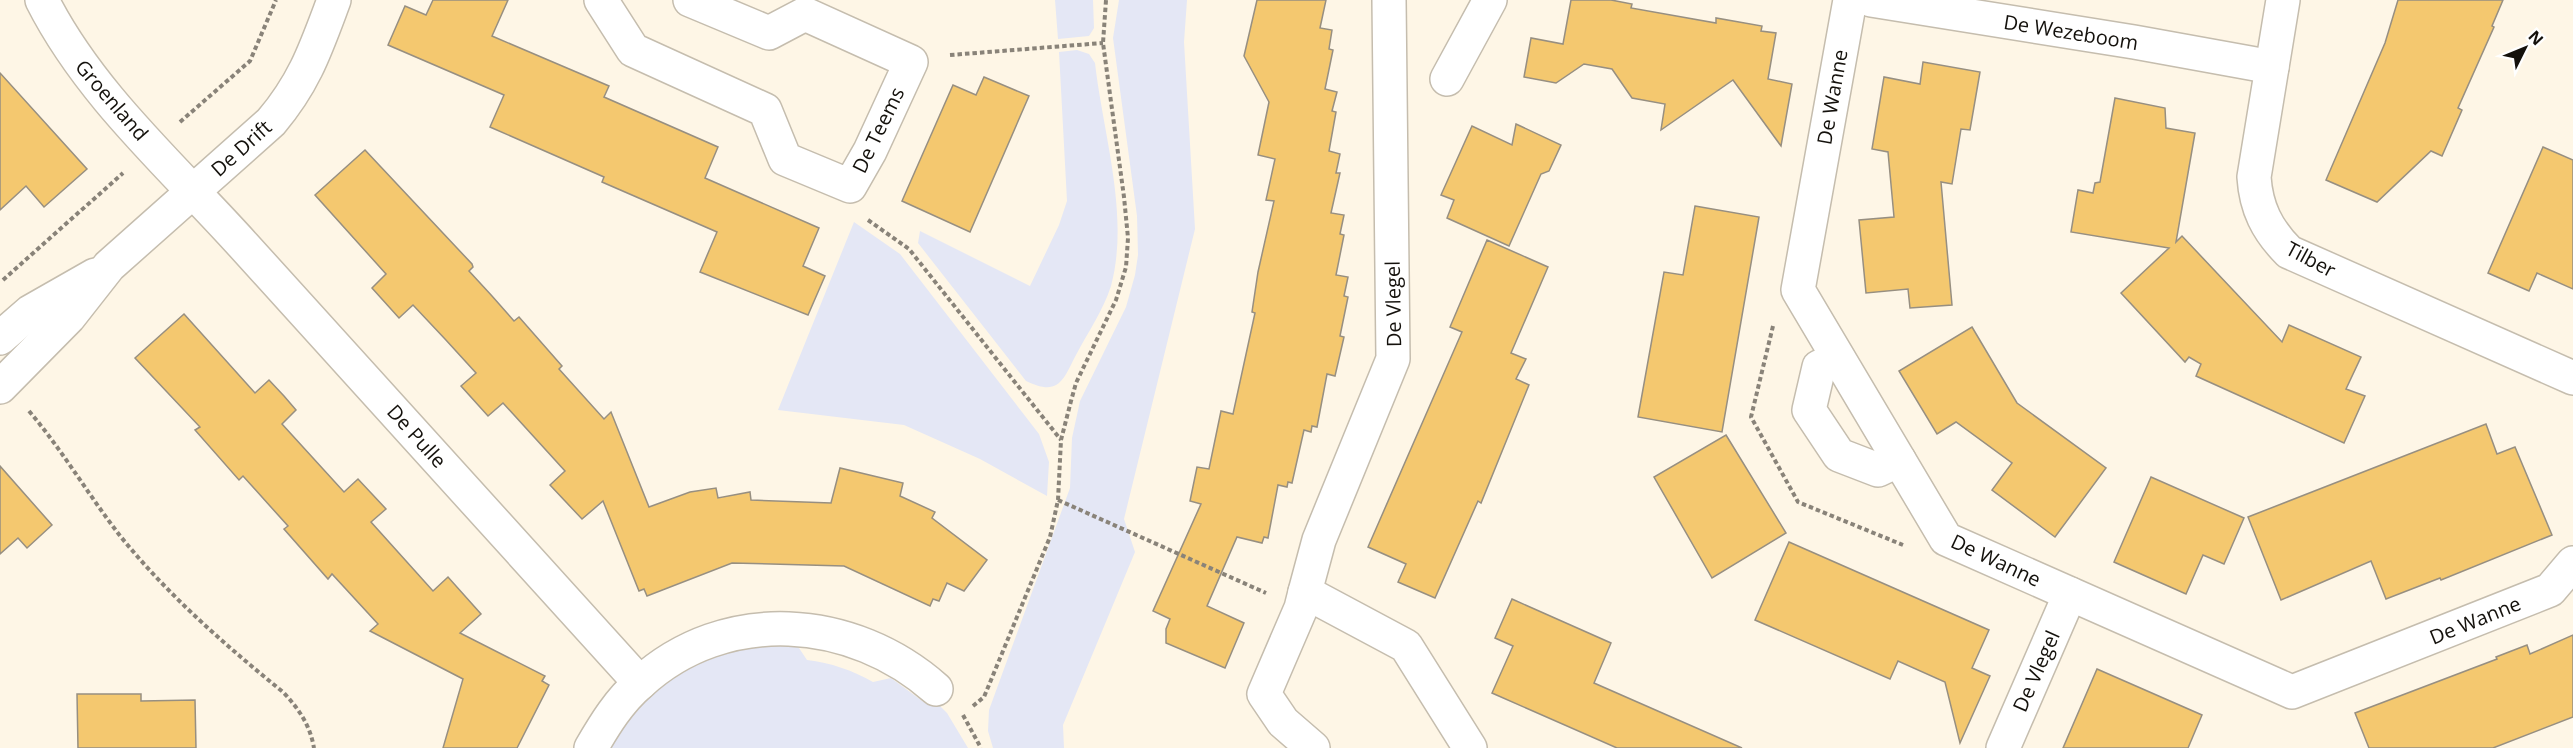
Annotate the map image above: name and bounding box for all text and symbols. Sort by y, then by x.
street label: De Wezeboom [2002,8,2140,56]
north arrow [2495,18,2555,78]
text: N [2523,26,2548,50]
street label: De Wanne [1810,47,1854,147]
street label: Groenland [69,54,155,146]
street label: De Teems [846,83,910,177]
street label: De Drift [205,114,277,182]
street label: Tilber [2281,235,2341,283]
street label: De Vlegel [1379,261,1407,347]
street label: De Pulle [381,399,453,473]
street label: De Wanne [1947,527,2045,593]
street label: De Wanne [2425,589,2525,651]
street label: De Vlegel [2006,626,2066,716]

